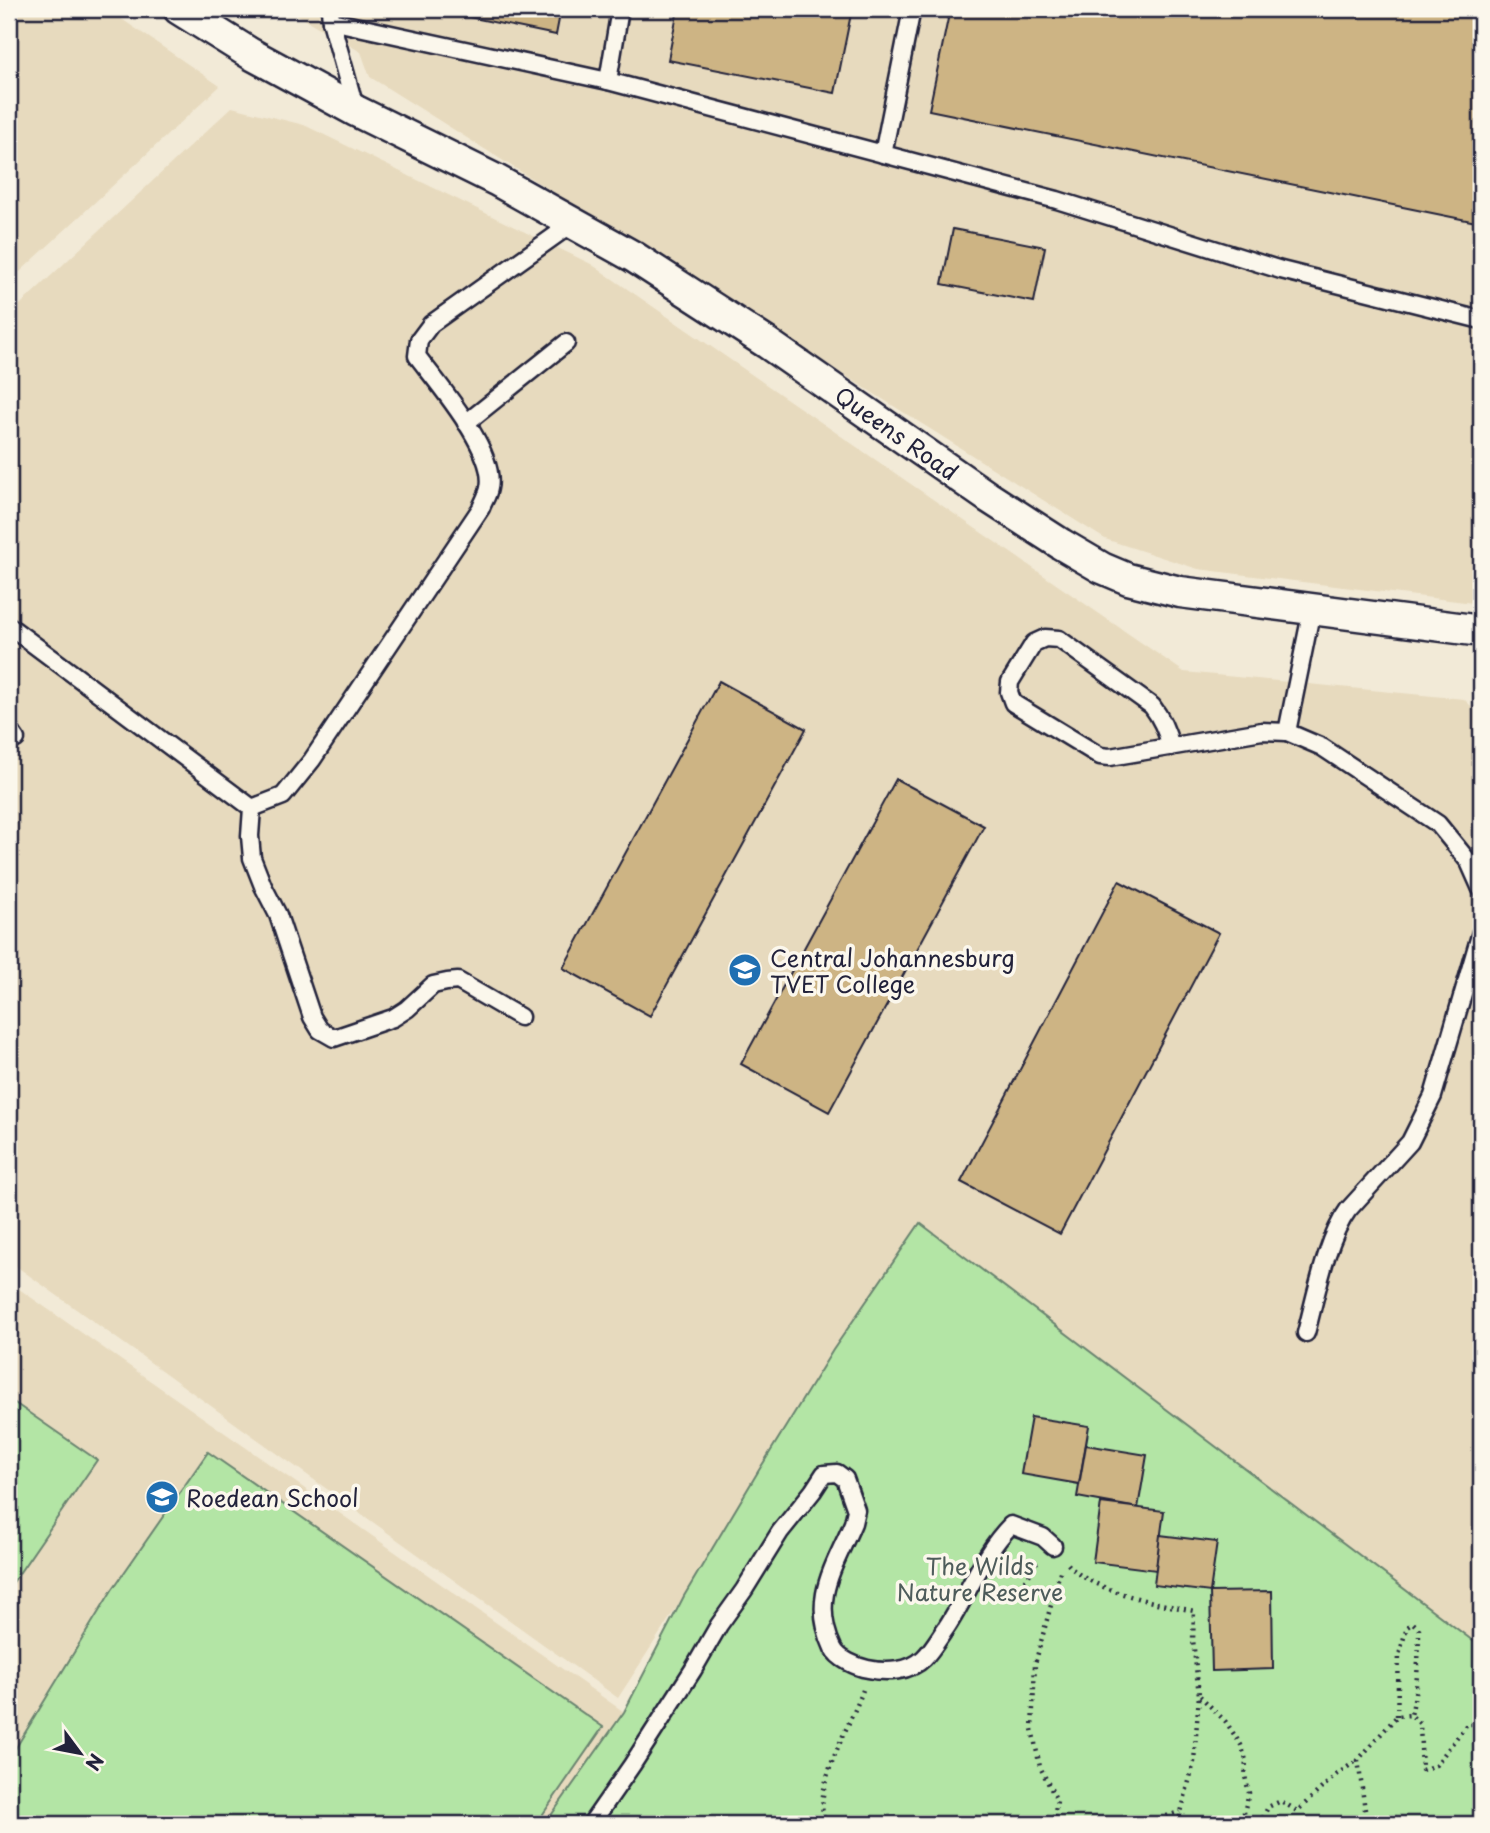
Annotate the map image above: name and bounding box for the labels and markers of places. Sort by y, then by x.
place label: Central Johannesburg TVET College [770,940,1015,1001]
school or university icon: Central Johannesburg TVET College [726,951,764,989]
school or university icon: Roedean School [143,1478,181,1516]
place label: Roedean School [186,1480,359,1515]

